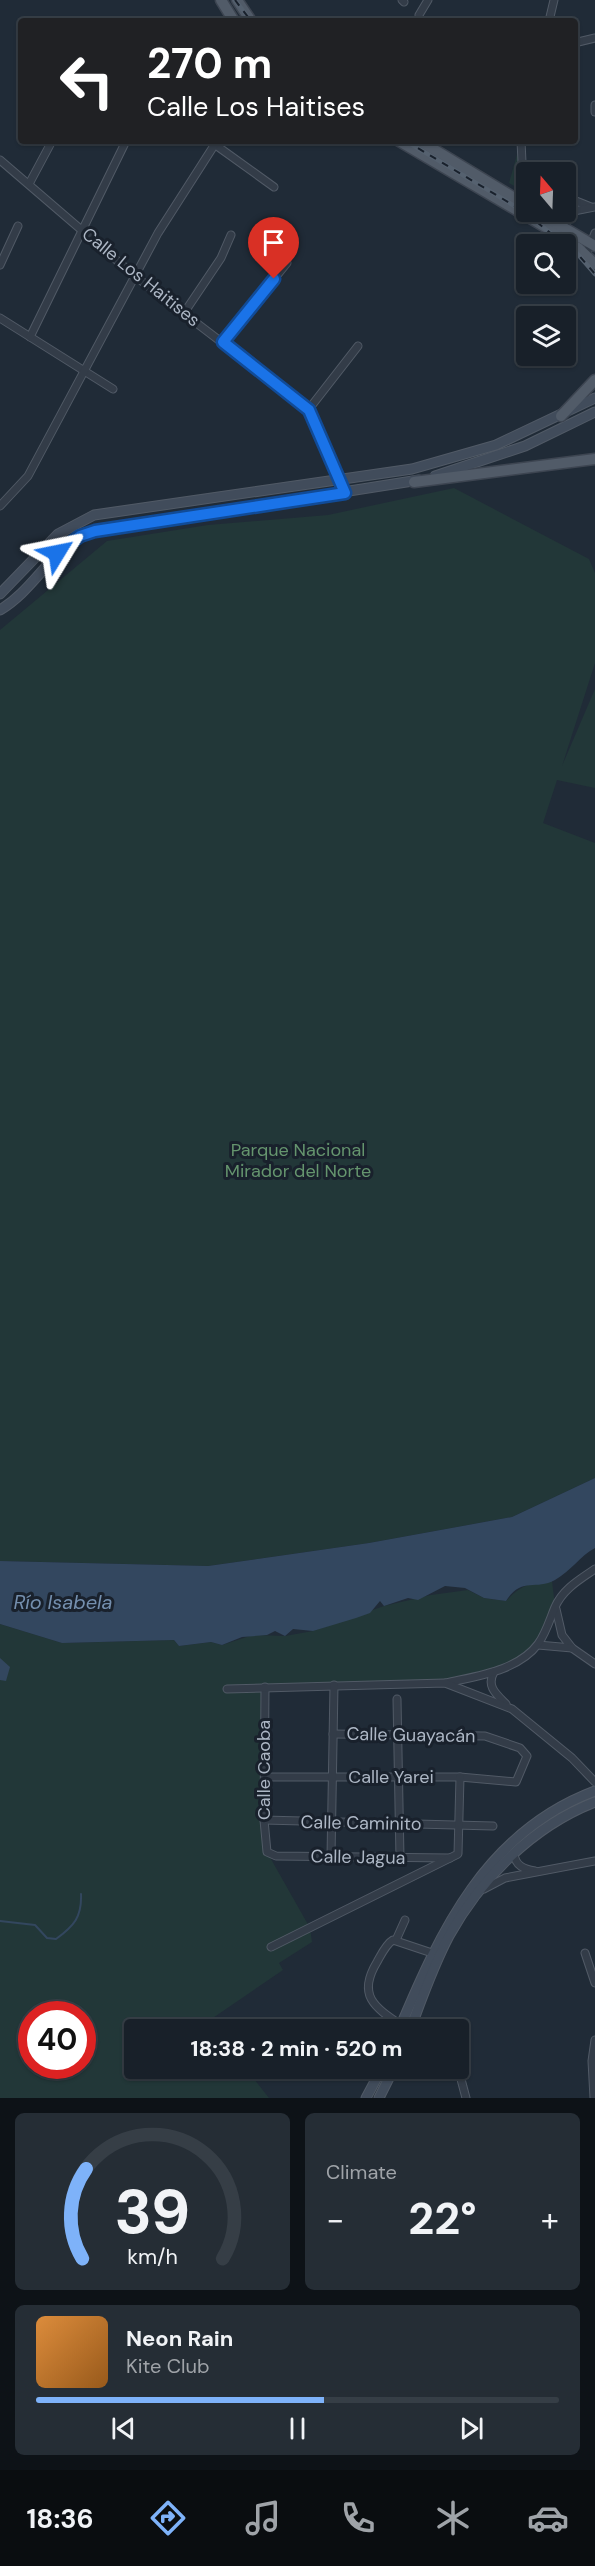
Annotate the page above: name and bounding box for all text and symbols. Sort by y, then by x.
text: 270 m [147,36,272,91]
icon: left [48,42,126,120]
text: Calle Los Haitises [147,89,365,124]
north arrow [516,162,576,222]
map controls [516,162,576,366]
pin [248,217,299,279]
street label: Calle Los Haitises [77,222,205,332]
icon: arrive [257,226,290,259]
button: search [516,234,576,294]
button: layers [516,306,576,366]
position arrow [25,521,89,585]
park label: Parque Nacional Mirador del Norte [225,1138,371,1183]
water label: Río Isabela [13,1589,113,1615]
street label: Calle Caoba [252,1720,276,1820]
street label: Calle Guayacán [346,1722,476,1748]
street label: Calle Yarei [348,1765,434,1789]
street label: Calle Caminito [300,1810,422,1836]
street label: Calle Jagua [310,1844,406,1870]
speed limit sign: 40 [18,2001,96,2079]
text: 18:38 · 2 min · 520 m [190,2034,403,2063]
text: Climate [326,2159,397,2185]
text: 39 [115,2171,190,2252]
text: 22° [408,2189,477,2248]
text: − [326,2198,344,2241]
text: + [541,2198,559,2241]
text: km/h [127,2243,178,2271]
text: Neon Rain [126,2324,233,2353]
text: Kite Club [126,2353,210,2379]
icon: previous [107,2412,140,2445]
icon: pause [281,2412,314,2445]
icon: next [455,2412,488,2445]
icon: directions [147,2497,189,2539]
icon: music [242,2497,284,2539]
icon: phone [337,2497,379,2539]
icon: climate [432,2497,474,2539]
icon: car [527,2497,569,2539]
text: 18:36 [26,2501,94,2536]

